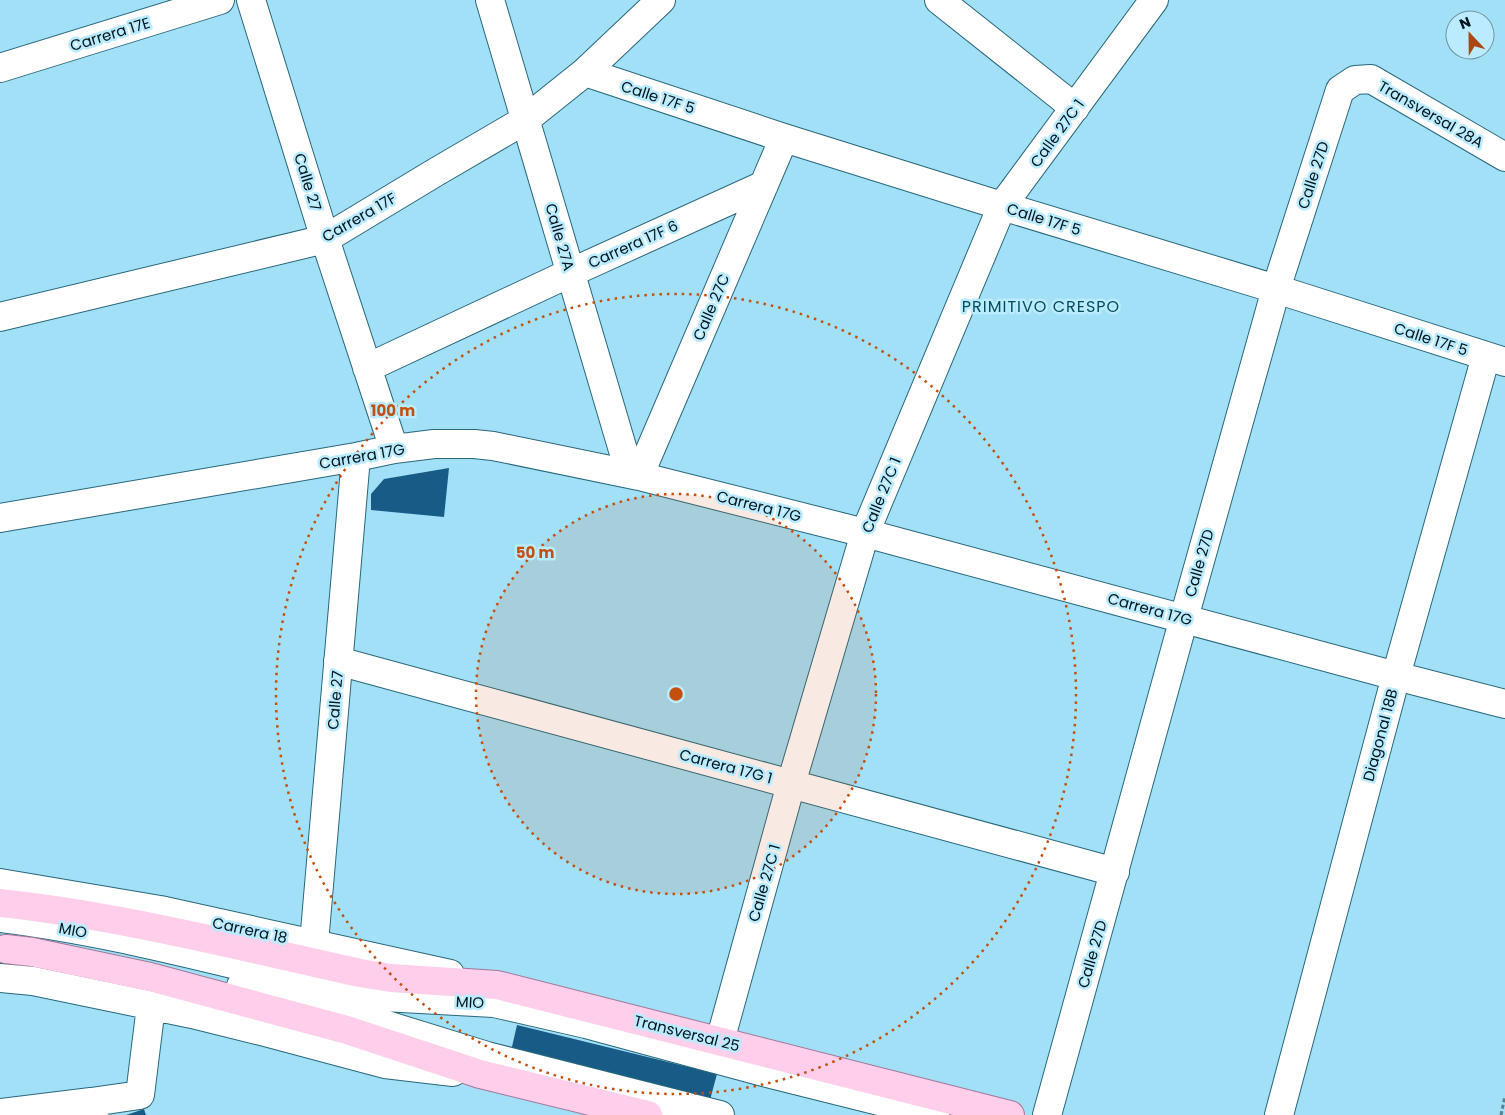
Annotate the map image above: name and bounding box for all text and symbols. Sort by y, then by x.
north arrow [1445,10,1495,60]
street label: Carrera 17E [67,12,153,56]
text: N [1457,12,1474,34]
street label: Calle 17F 5 [618,75,698,119]
street label: Transversal 28A [1374,75,1488,153]
street label: Calle 27C 1 [1025,95,1089,171]
street label: Calle 27D [1292,139,1334,211]
street label: Calle 27 [289,151,327,213]
street label: Carrera 17F [318,187,400,247]
street label: Calle 17F 5 [1004,198,1084,240]
street label: Calle 27A [540,201,580,273]
street label: Carrera 17F 6 [585,215,681,273]
street label: Calle 27C [688,270,734,344]
district label: PRIMITIVO CRESPO [962,295,1120,318]
street label: Calle 17F 5 [1391,317,1471,361]
text: 100 m [371,400,415,421]
street label: Carrera 17G [318,438,407,474]
street label: Calle 27C 1 [856,454,906,536]
street label: Carrera 17G [714,485,804,527]
street label: Calle 27D [1179,527,1219,599]
text: 50 m [516,542,554,563]
street label: Carrera 17G [1105,588,1195,630]
street label: Calle 27 [322,670,348,730]
centre of rings [667,685,685,703]
street label: Diagonal 18B [1358,686,1402,784]
street label: Carrera 17G 1 [677,744,775,788]
street label: Calle 27C 1 [743,842,785,924]
street label: Carrera 18 [211,912,289,948]
street label: MIO [57,917,89,943]
street label: Calle 27D [1072,918,1112,990]
street label: MIO [455,991,485,1013]
street label: Transversal 25 [632,1010,742,1056]

